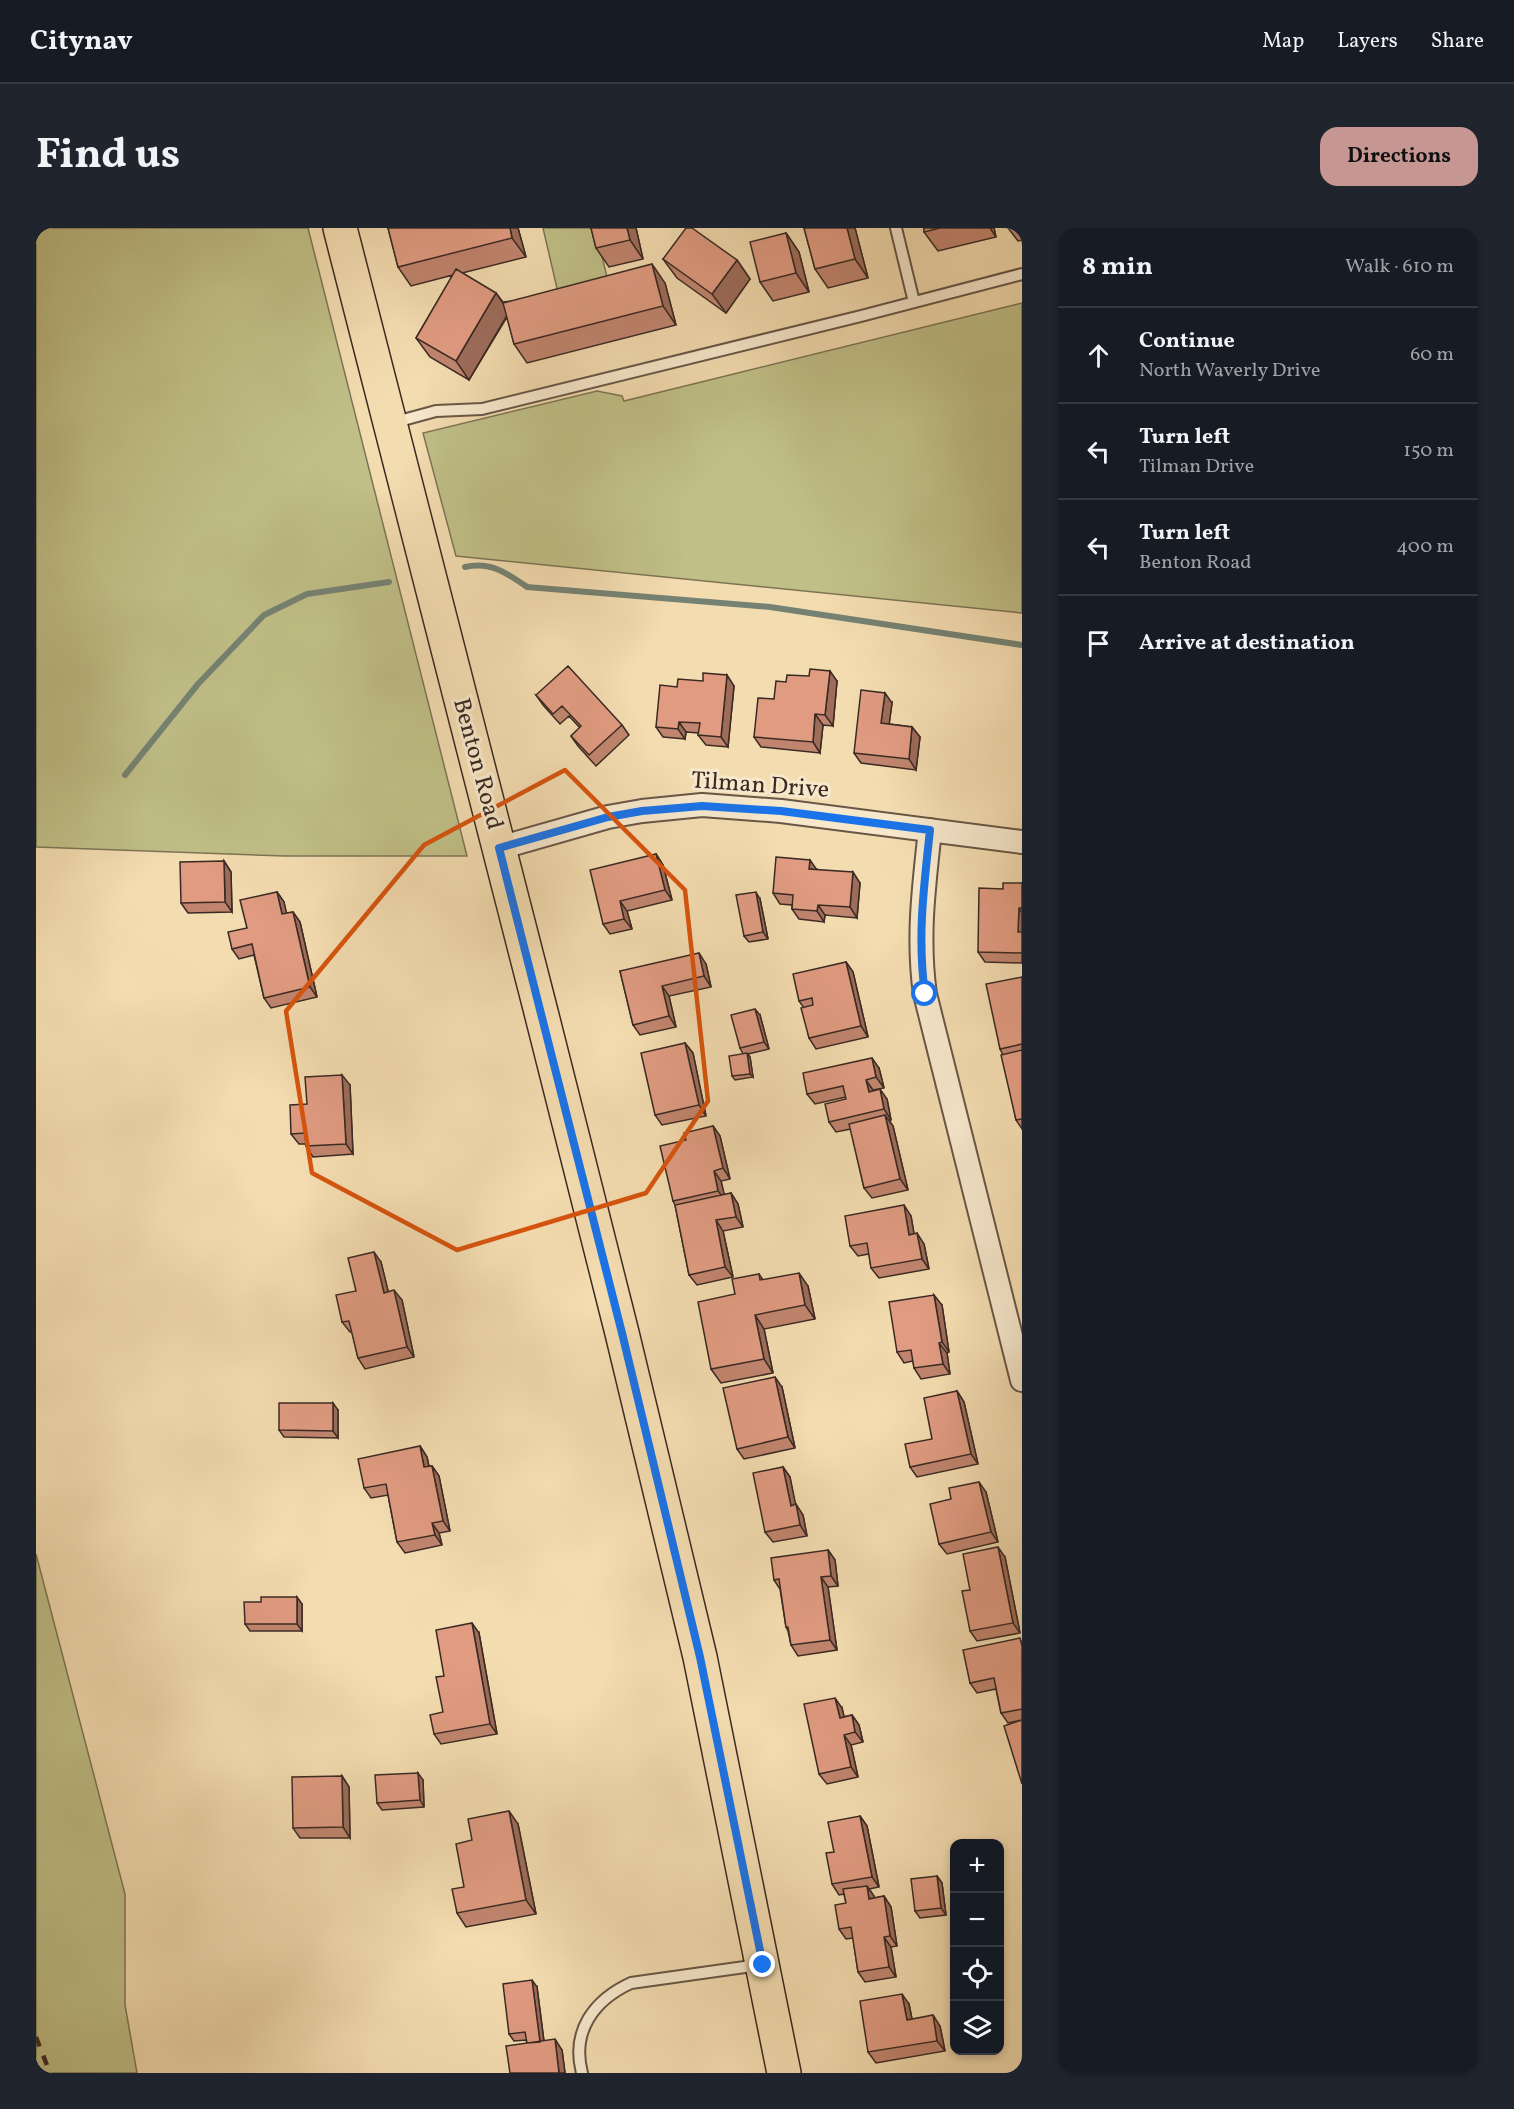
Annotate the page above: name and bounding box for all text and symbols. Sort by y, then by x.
text: Citynav [30,22,133,61]
text: Map [1262,27,1304,56]
text: Layers [1337,27,1398,56]
text: Share [1431,27,1484,56]
text: Find us [36,127,180,186]
button: Directions [1320,127,1478,186]
text: 8 min [1082,249,1153,285]
text: Walk · 610 m [1345,253,1454,281]
text: Continue [1139,326,1235,357]
icon: ahead [1082,339,1115,372]
text: 60 m [1410,341,1454,369]
text: North Waverly Drive [1139,357,1320,385]
text: Turn left [1139,422,1230,453]
icon: left [1082,435,1115,468]
text: 150 m [1403,437,1454,465]
text: Tilman Drive [1139,453,1254,481]
text: Turn left [1139,518,1230,549]
icon: left [1082,531,1115,564]
text: 400 m [1396,533,1454,561]
text: Benton Road [1139,549,1251,577]
icon: arrive [1082,627,1115,660]
text: Arrive at destination [1139,628,1355,659]
street label: Benton Road [443,694,511,834]
street label: Tilman Drive [690,764,830,808]
route start [911,980,937,1006]
map controls [950,1839,1004,2055]
button: + [950,1839,1004,1893]
button: − [950,1893,1004,1947]
button: locate [950,1947,1004,2001]
route end [749,1951,775,1977]
button: layers [950,2001,1004,2055]

